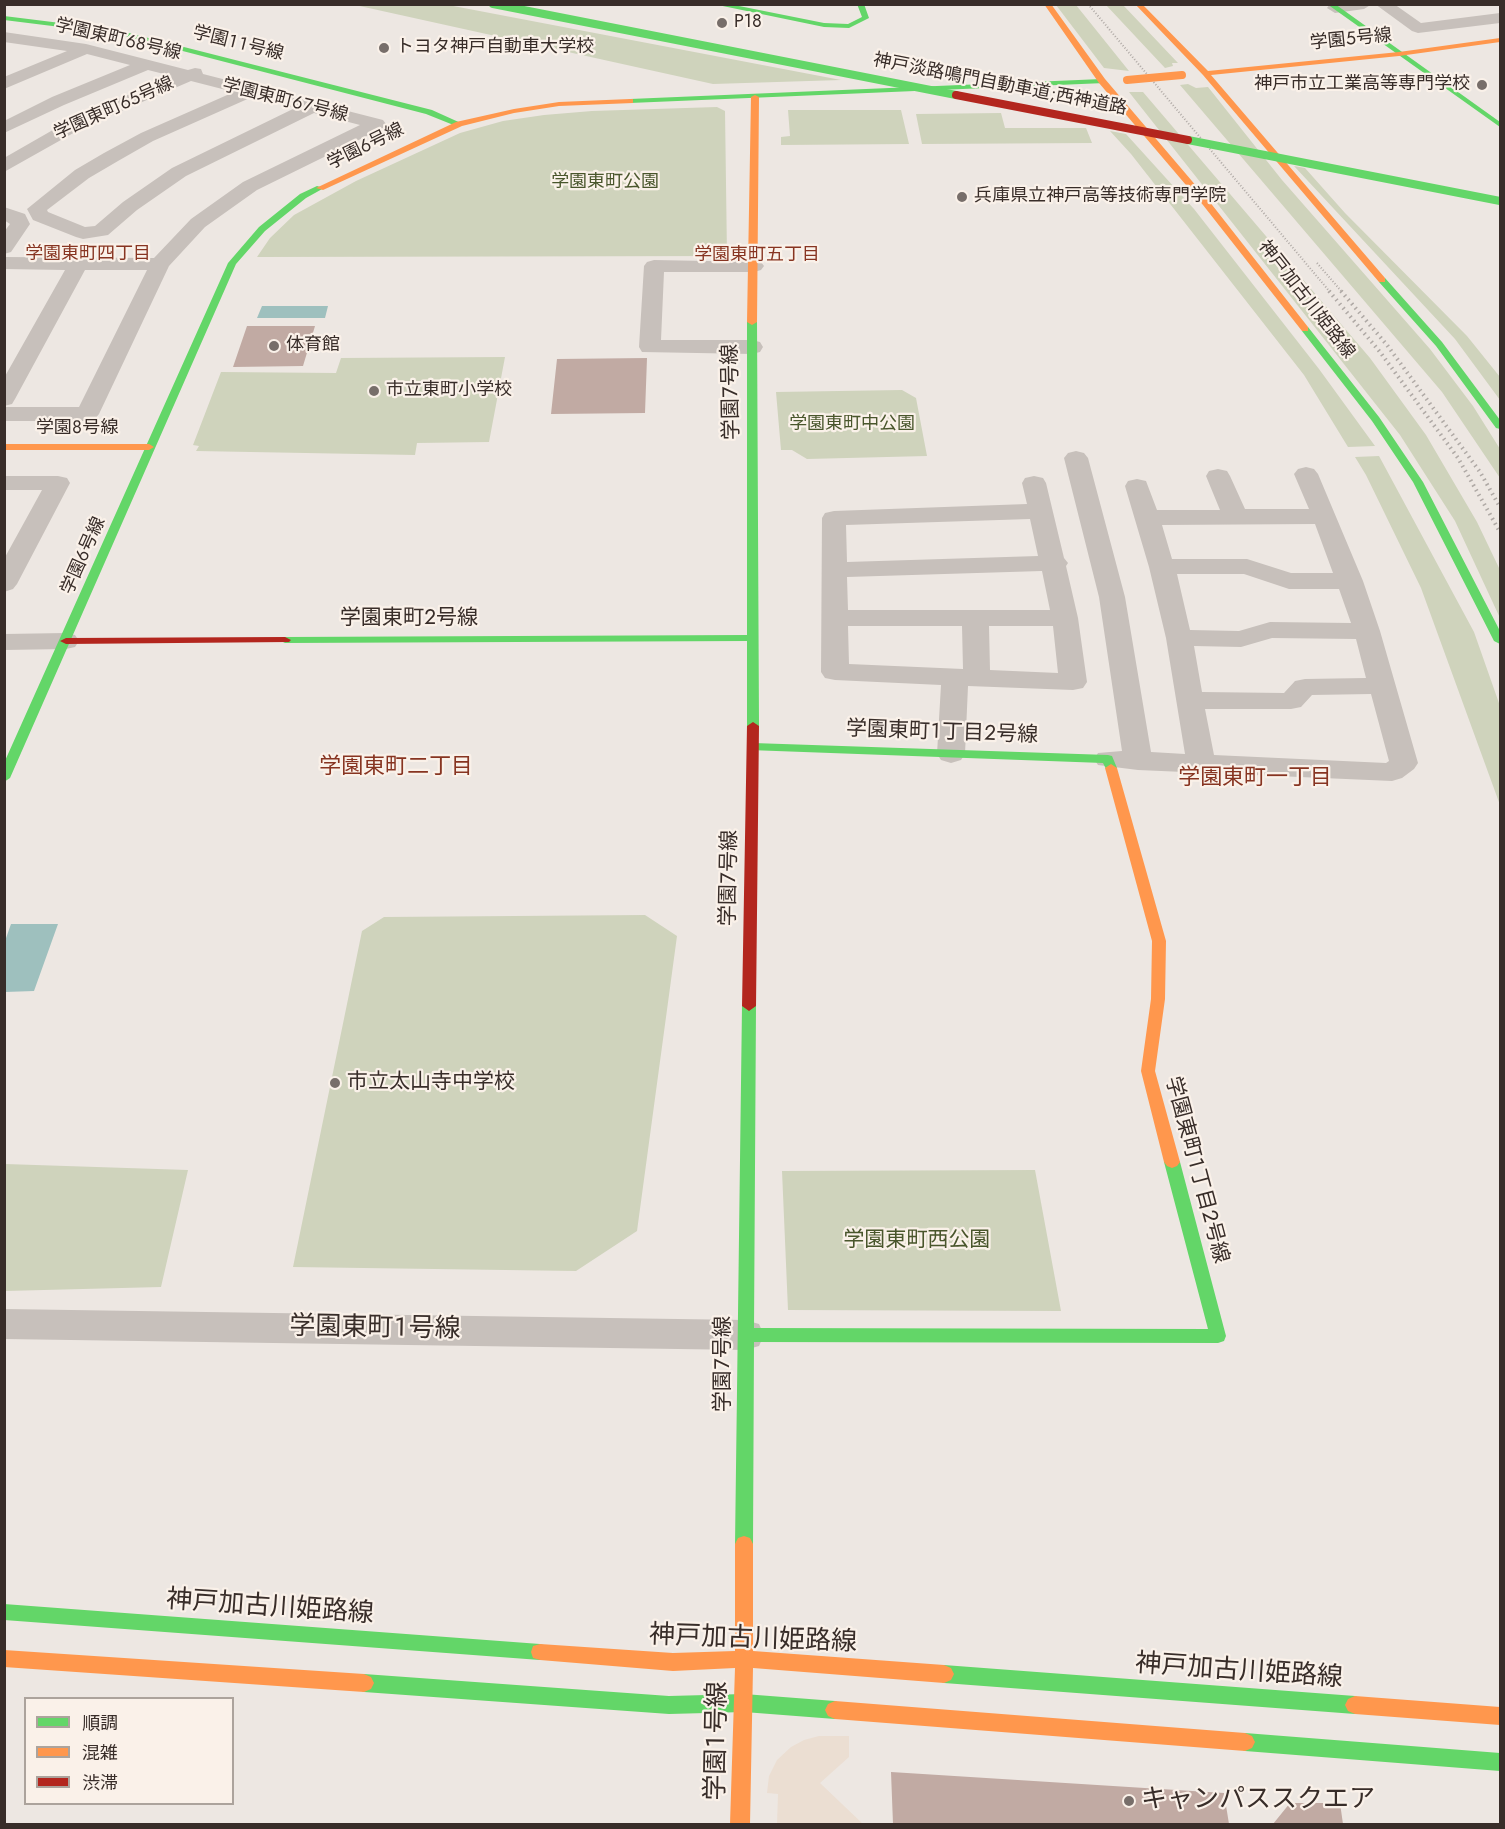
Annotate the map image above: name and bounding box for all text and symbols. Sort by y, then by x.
place label: P18 [734,12,762,34]
street label: 学園東町６８号線 [53,15,183,65]
marker: P18 [715,16,729,30]
street label: 学園１１号線 [190,22,286,66]
street label: 学園５号線 [1309,25,1393,55]
place label: トヨタ神戸自動車大学校 [396,37,594,59]
marker: トヨタ神戸自動車大学校 [377,41,391,55]
street label: 神戸淡路鳴門自動車道;西神道路 [871,50,1129,120]
street label: 学園東町６５号線 [51,73,177,145]
place label: 神戸市立工業高等専門学校 [1254,74,1470,96]
street label: 学園東町６７号線 [220,75,350,127]
marker: 神戸市立工業高等専門学校 [1475,78,1489,92]
street label: 学園６号線 [324,119,408,175]
park label: 学園東町公園 [551,172,659,194]
place label: 兵庫県立神戸高等技術専門学院 [974,186,1226,208]
marker: 兵庫県立神戸高等技術専門学院 [955,190,969,204]
street label: 神戸加古川姫路線 [1253,237,1359,363]
district label: 学園東町四丁目 [25,244,151,266]
district label: 学園東町五丁目 [694,245,820,267]
place label: 体育館 [286,335,340,357]
marker: 体育館 [267,339,281,353]
street label: 学園７号線 [719,344,745,440]
place label: 市立東町小学校 [386,380,512,402]
marker: 市立東町小学校 [367,384,381,398]
park label: 学園東町中公園 [789,414,915,436]
street label: 学園８号線 [36,418,118,440]
street label: 学園６号線 [57,514,111,598]
street label: 学園東町２号線 [340,606,478,632]
street label: 学園東町１丁目２号線 [845,717,1039,749]
district label: 学園東町二丁目 [319,755,473,781]
district label: 学園東町一丁目 [1178,766,1332,792]
street label: 学園７号線 [717,830,743,926]
place label: 市立太山寺中学校 [347,1070,515,1096]
street label: 学園東町１丁目２号線 [1159,1074,1233,1266]
marker: 市立太山寺中学校 [328,1076,342,1090]
park label: 学園東町西公園 [844,1228,990,1254]
street label: 学園東町１号線 [289,1312,461,1346]
street label: 学園７号線 [711,1316,737,1412]
street label: 神戸加古川姫路線 [165,1585,375,1631]
street label: 神戸加古川姫路線 [649,1621,857,1659]
street label: 神戸加古川姫路線 [1134,1649,1344,1695]
street label: 学園１号線 [701,1681,735,1801]
legend [24,1697,234,1805]
text: 順調 [82,1710,118,1736]
text: 混雑 [82,1740,118,1766]
text: 渋滞 [82,1770,118,1796]
place label: キャンパススクエア [1141,1785,1375,1817]
marker: キャンパススクエア [1122,1794,1136,1808]

